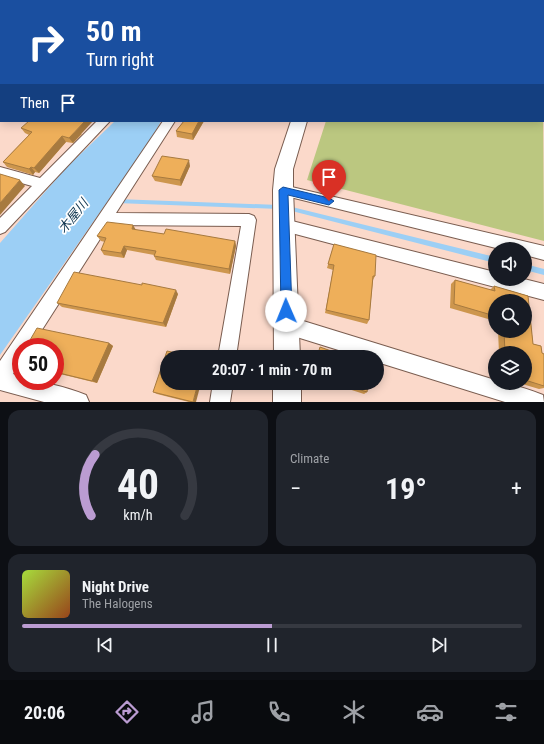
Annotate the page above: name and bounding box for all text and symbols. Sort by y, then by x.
text: 50 m [86,15,142,48]
icon: right [20,16,72,68]
text: Turn right [86,49,154,70]
icon: arrive [57,92,79,114]
text: Then [20,94,49,112]
pin [312,160,346,201]
icon: arrive [318,166,340,188]
water label: 木屋川 [55,195,92,236]
map controls [488,242,532,390]
button: sound [488,242,532,286]
position arrow [265,290,307,332]
button: search [488,294,532,338]
speed limit sign: 50 [12,338,64,390]
button: layers [488,346,532,390]
text: 20:07 · 1 min · 70 m [212,361,332,379]
text: Climate [290,451,329,466]
text: 40 [117,460,159,509]
text: 19° [385,471,427,506]
text: − [290,476,301,501]
text: + [511,476,522,501]
text: km/h [123,507,153,523]
text: Night Drive [82,578,149,596]
text: The Halogens [82,596,153,611]
icon: previous [94,634,116,656]
icon: pause [261,634,283,656]
icon: next [428,634,450,656]
icon: directions [113,698,141,726]
icon: music [189,698,217,726]
icon: phone [265,698,293,726]
icon: climate [340,698,368,726]
icon: car [416,698,444,726]
icon: filters [492,698,520,726]
text: 20:06 [24,702,65,723]

